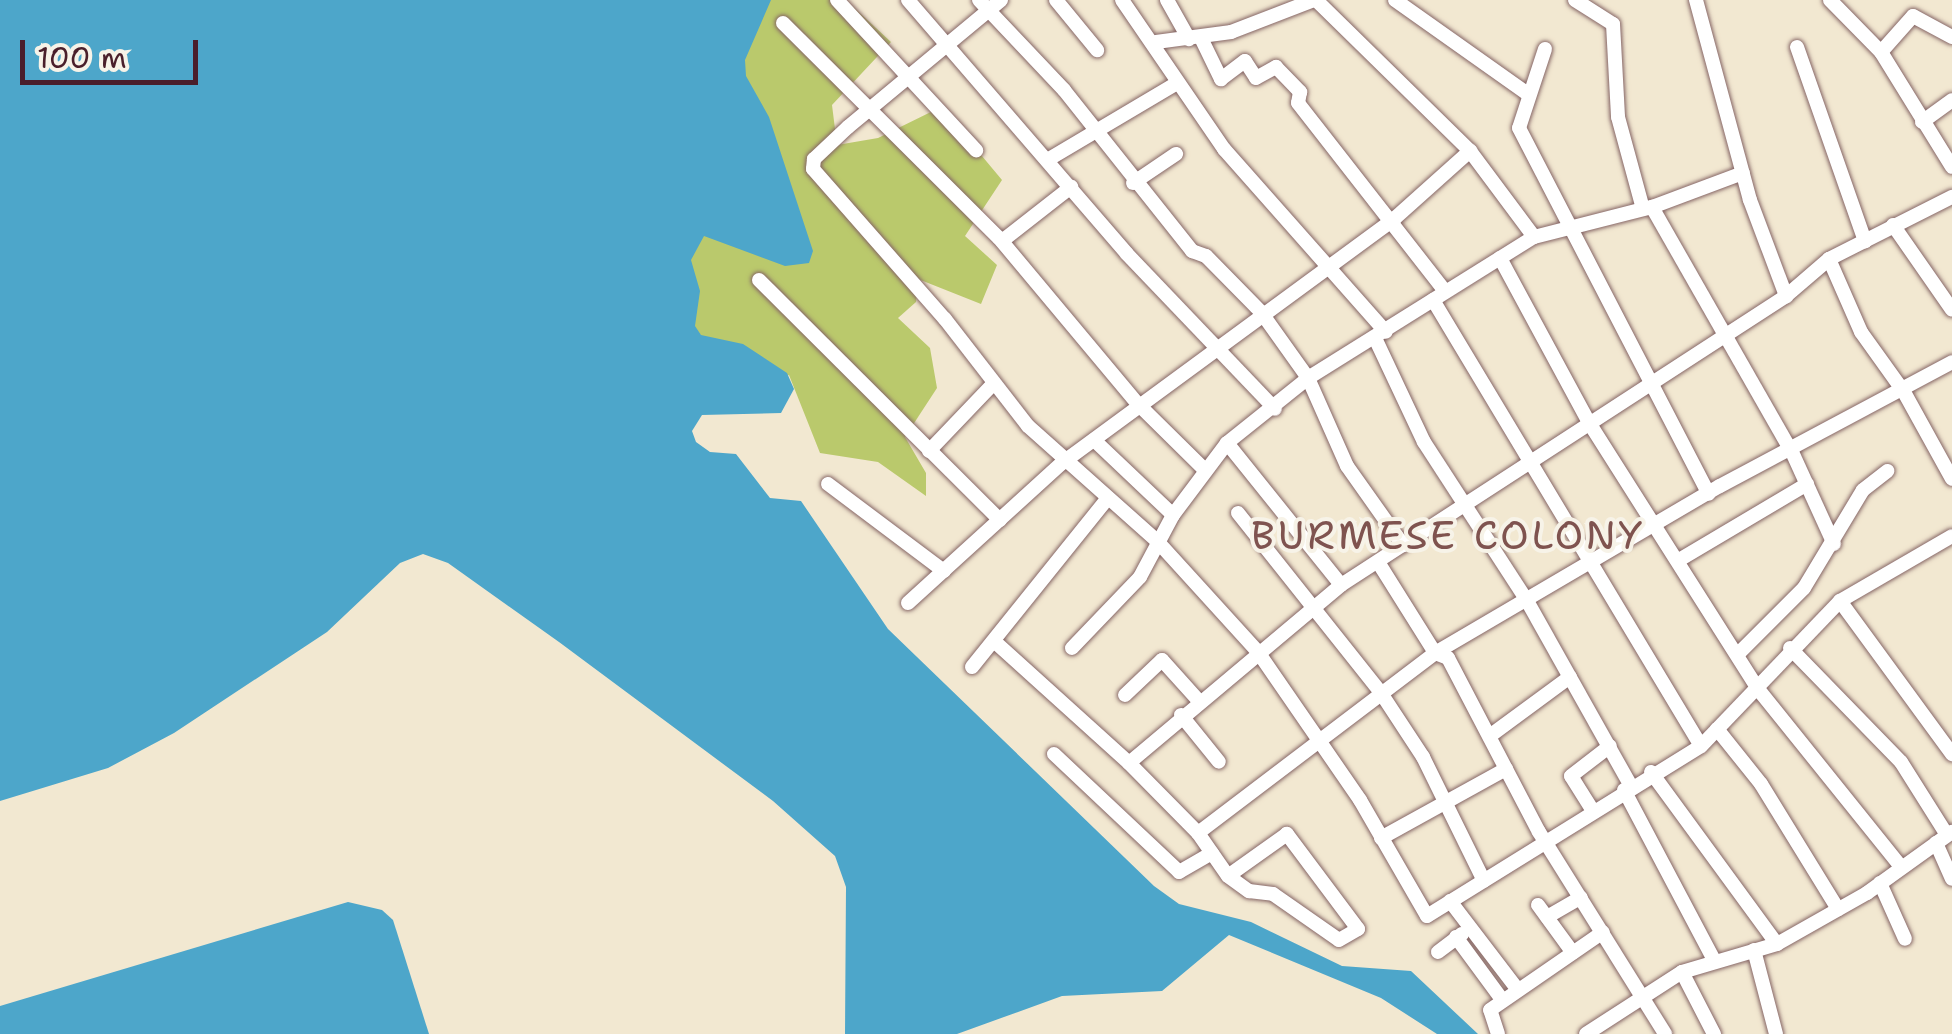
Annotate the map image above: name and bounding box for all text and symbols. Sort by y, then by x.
scale bar [25,20,202,82]
text: 100 m [37,37,127,78]
district label: BURMESE COLONY [1251,511,1645,559]

